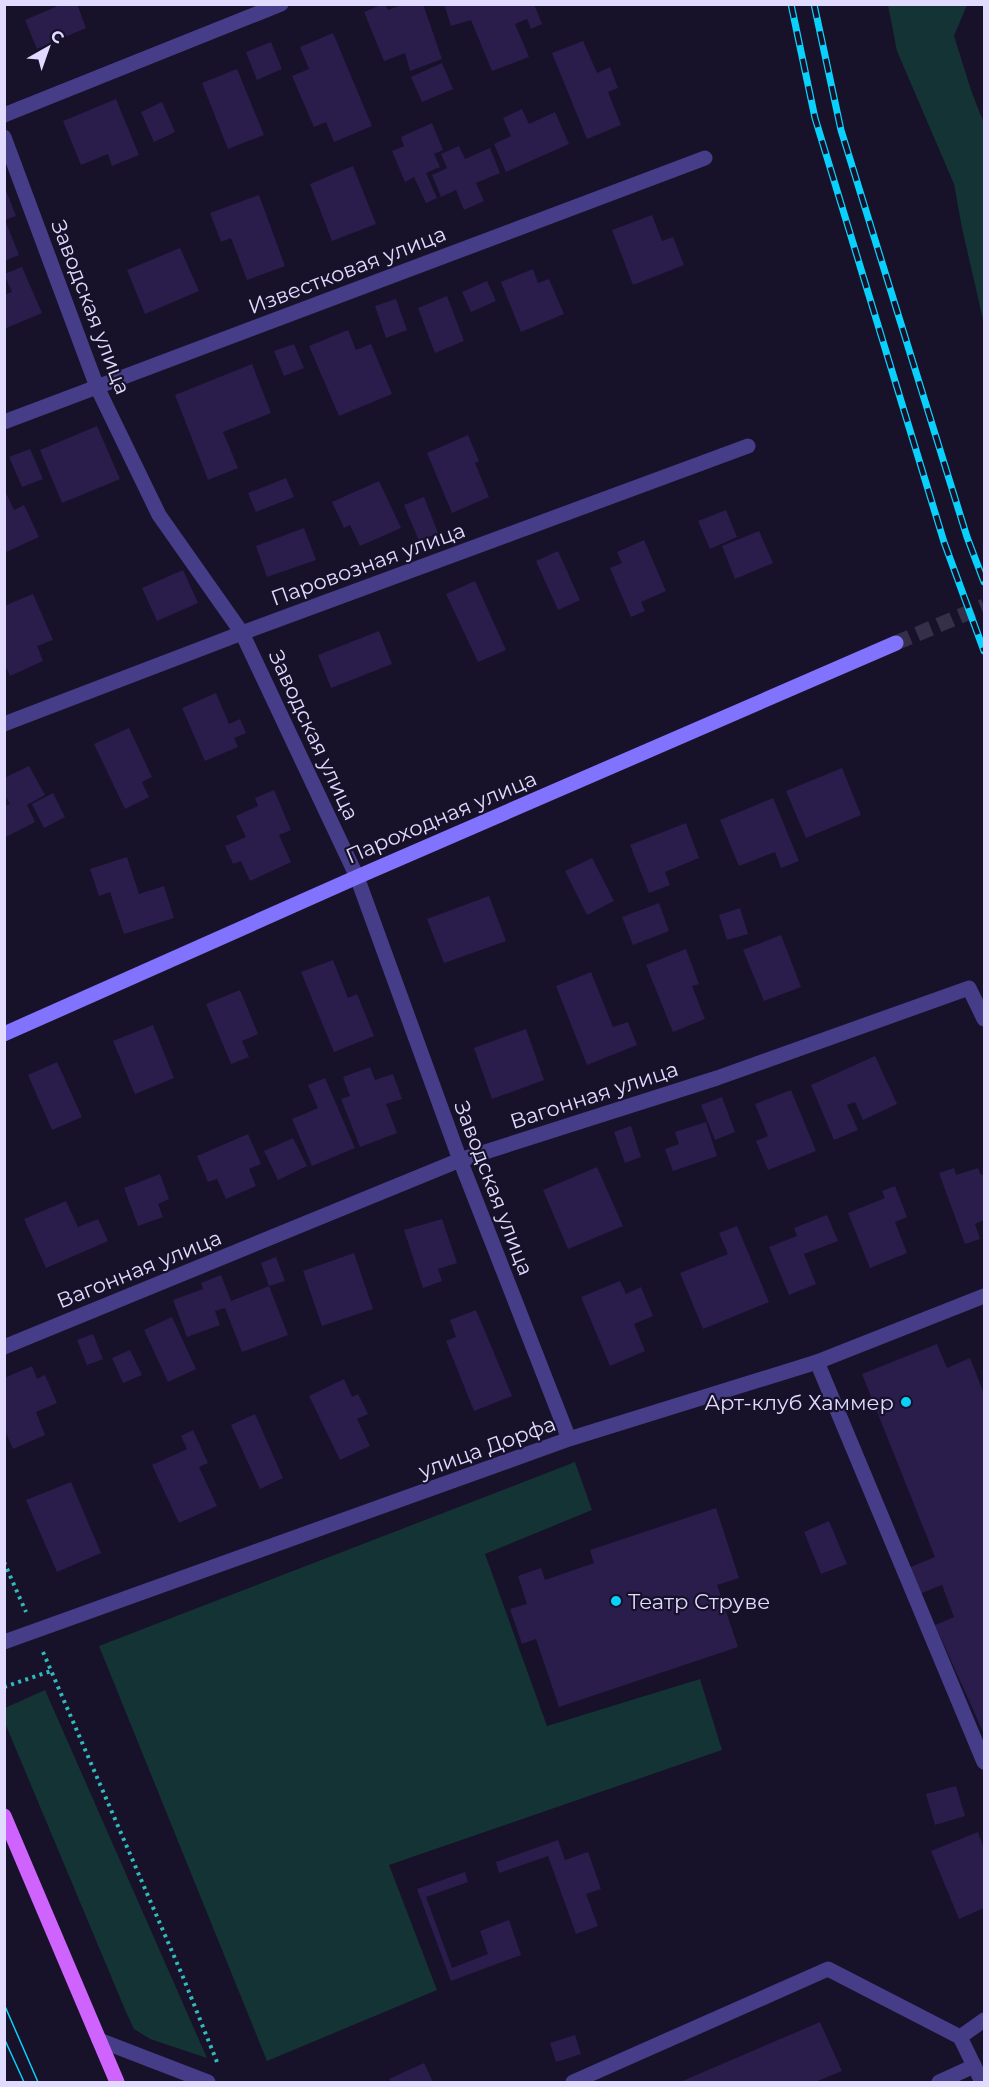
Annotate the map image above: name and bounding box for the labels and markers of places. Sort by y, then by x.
place label: Арт-клуб Хаммер [704,1390,894,1415]
marker: Арт-клуб Хаммер [899,1395,913,1409]
place label: Театр Струве [628,1589,770,1614]
marker: Театр Струве [609,1594,623,1608]

